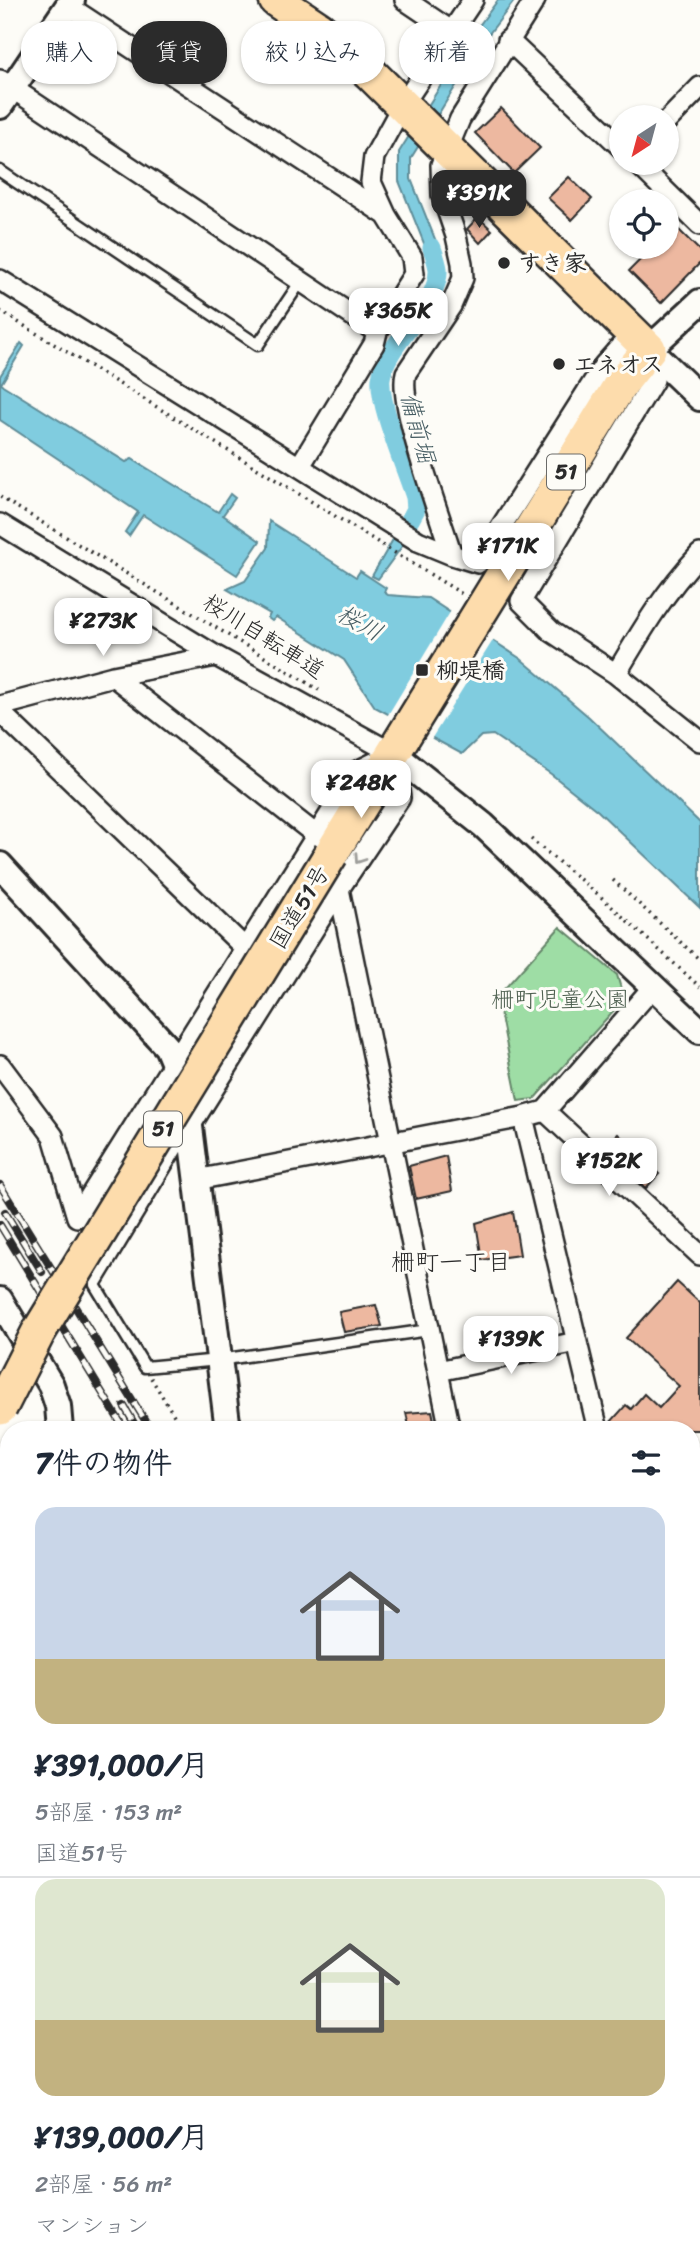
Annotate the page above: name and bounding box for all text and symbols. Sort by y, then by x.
chip: 購入 [21,21,117,84]
chip: 賃貸 [131,21,227,84]
chip: 絞り込み [241,21,385,84]
chip: 新着 [399,21,495,84]
north arrow [609,105,679,175]
map controls [609,105,679,259]
pin: ¥391K [430,170,528,230]
text: ¥391K [447,172,511,213]
button: locate [609,189,679,259]
place label: すき家 [518,243,587,284]
marker: すき家 [496,255,512,271]
pin: ¥365K [349,288,447,348]
text: ¥365K [365,290,431,331]
place label: エネオス [573,344,664,385]
marker: エネオス [551,356,567,372]
water label: 備前堀 [388,388,448,470]
road number: 51 [547,454,585,490]
pin: ¥171K [459,524,557,583]
text: ¥171K [478,525,538,566]
street label: 桜川自転車道 [194,582,333,690]
water label: 桜川 [329,593,391,653]
pin: ¥273K [54,598,152,658]
text: ¥273K [70,600,136,641]
place label: 柳堤橋 [436,650,505,691]
marker: 柳堤橋 [414,662,430,678]
pin: ¥248K [312,760,410,820]
text: ¥248K [327,762,395,803]
one-way arrow [354,851,367,864]
street label: 国道51号 [258,857,341,958]
park label: 柵町児童公園 [491,979,629,1020]
road number: 51 [144,1112,182,1146]
pin: ¥152K [560,1138,658,1198]
text: ¥152K [577,1140,641,1181]
district label: 柵町一丁目 [391,1241,511,1283]
pin: ¥139K [462,1316,560,1376]
text: ¥139K [479,1318,543,1359]
text: 7件の物件 [35,1436,172,1490]
icon: filters [627,1444,665,1482]
icon: home [287,1553,413,1679]
text: ¥391,000/月 [35,1738,209,1792]
text: 5部屋 · 153 m² [35,1792,182,1833]
text: 国道51号 [35,1833,128,1874]
icon: home [287,1925,413,2051]
text: ¥139,000/月 [35,2110,209,2164]
text: 2部屋 · 56 m² [35,2164,172,2205]
text: マンション [35,2205,149,2246]

